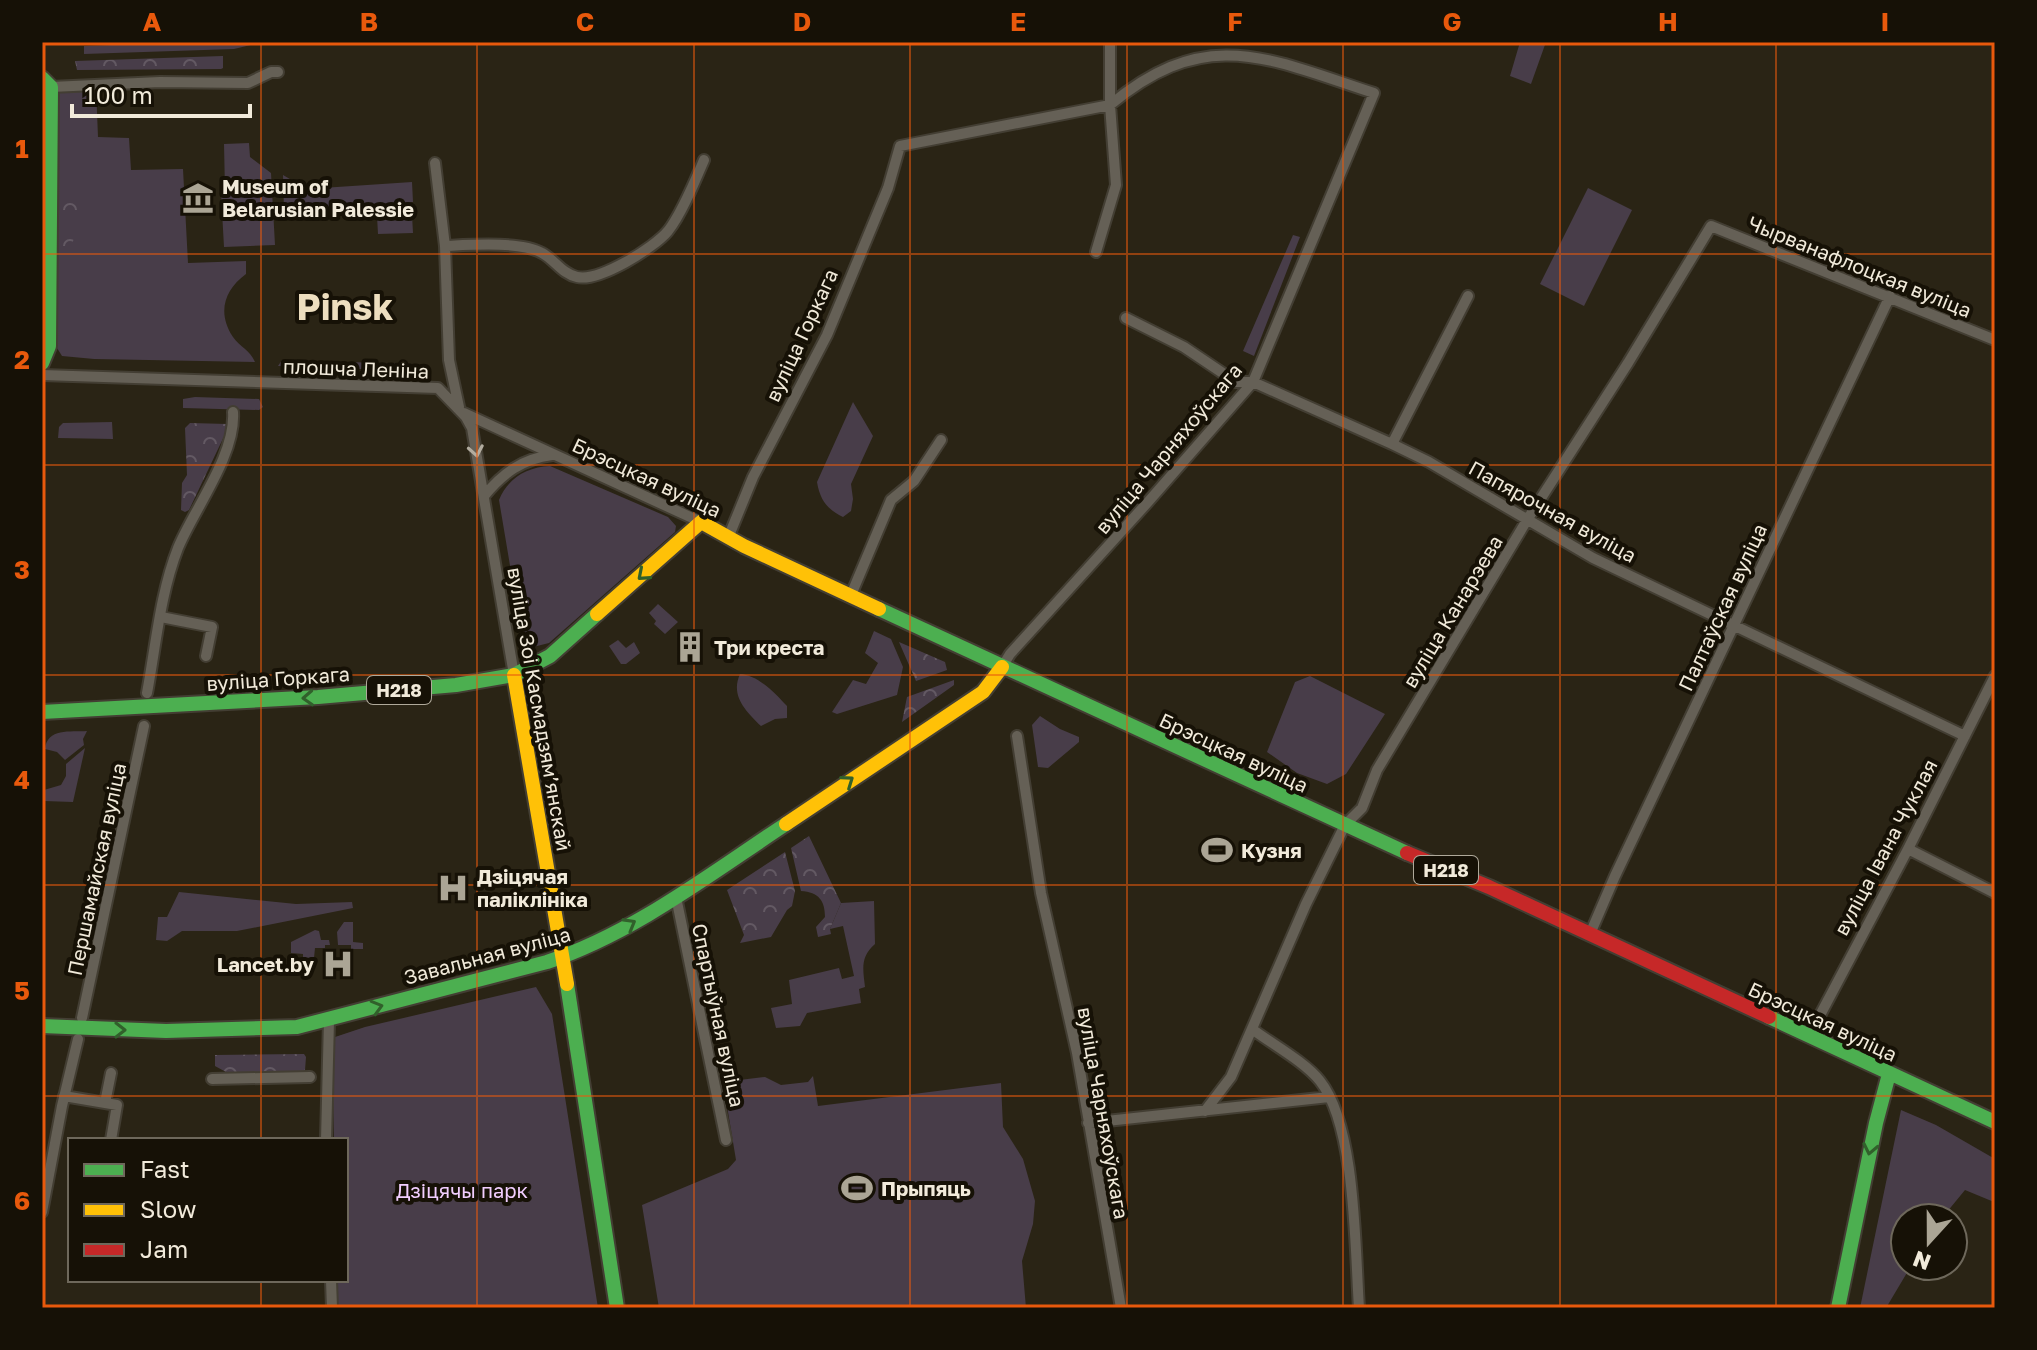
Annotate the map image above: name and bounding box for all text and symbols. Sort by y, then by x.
text: A [143,6,162,37]
text: B [360,6,378,37]
text: C [576,6,594,37]
text: D [793,6,811,37]
text: E [1010,6,1026,37]
text: F [1227,6,1243,37]
text: G [1442,6,1462,37]
text: H [1658,6,1678,37]
text: I [1881,6,1889,37]
scale bar [72,68,250,118]
text: 100 m [84,80,153,109]
text: 1 [15,133,29,164]
place label: Museum of Belarusian Palessie [222,174,414,221]
museum icon: Museum of Belarusian Palessie [181,181,215,215]
street label: Чырванафлоцкая вуліца [1745,210,1975,322]
street label: вуліца Горкага [760,265,842,405]
district label: Pinsk [297,285,394,328]
text: 2 [14,344,30,375]
street label: плошча Леніна [282,353,430,383]
street label: вуліца Чарняхоўскага [1090,358,1246,538]
street label: Брэсцкая вуліца [569,432,725,522]
one-way arrow [467,444,484,458]
street label: Папярочная вуліца [1465,455,1641,567]
street label: Палтаўская вуліца [1673,520,1771,694]
street label: вуліца Канарэева [1397,530,1507,692]
text: 3 [14,554,30,585]
street label: вуліца Зоі Касмадзямʼянскай [503,565,577,853]
one-way arrow [638,565,653,580]
building icon: Три креста [673,630,707,664]
place label: Три креста [714,635,824,659]
street label: вуліца Горкага [206,661,350,695]
road number: Н218 [367,676,431,704]
one-way arrow [301,689,314,706]
street label: Брэсцкая вуліца [1156,707,1312,797]
street label: вуліца Івана Чуклая [1828,755,1942,939]
street label: Першамайская вуліца [62,760,130,978]
text: 4 [14,764,30,795]
one-way arrow [839,776,853,791]
sports icon: Кузня [1200,833,1234,867]
place label: Кузня [1241,838,1302,862]
road number: Н218 [1414,856,1478,884]
place label: Дзіцячая паліклініка [477,864,588,911]
hospital icon: Дзіцячая паліклініка [436,871,470,905]
one-way arrow [621,918,636,934]
street label: Завальная вуліца [401,921,573,989]
street label: Спартыўная вуліца [688,921,750,1109]
hospital icon: Lancet.by [321,947,355,981]
place label: Lancet.by [217,952,314,976]
text: 5 [14,975,30,1006]
street label: Брэсцкая вуліца [1745,976,1901,1066]
one-way arrow [369,999,383,1016]
street label: вуліца Чарняхоўскага [1074,1005,1134,1221]
one-way arrow [114,1021,127,1039]
legend [68,1138,348,1282]
one-way arrow [1862,1142,1879,1156]
text: Fast [140,1154,190,1183]
sports icon: Прыпяць [840,1171,874,1205]
place label: Прыпяць [881,1176,971,1200]
park label: Дзіцячы парк [396,1178,528,1202]
text: 6 [14,1185,30,1216]
text: Slow [140,1194,196,1223]
north arrow [1889,1202,1969,1282]
text: Jam [140,1234,188,1263]
text: N [1909,1246,1934,1277]

